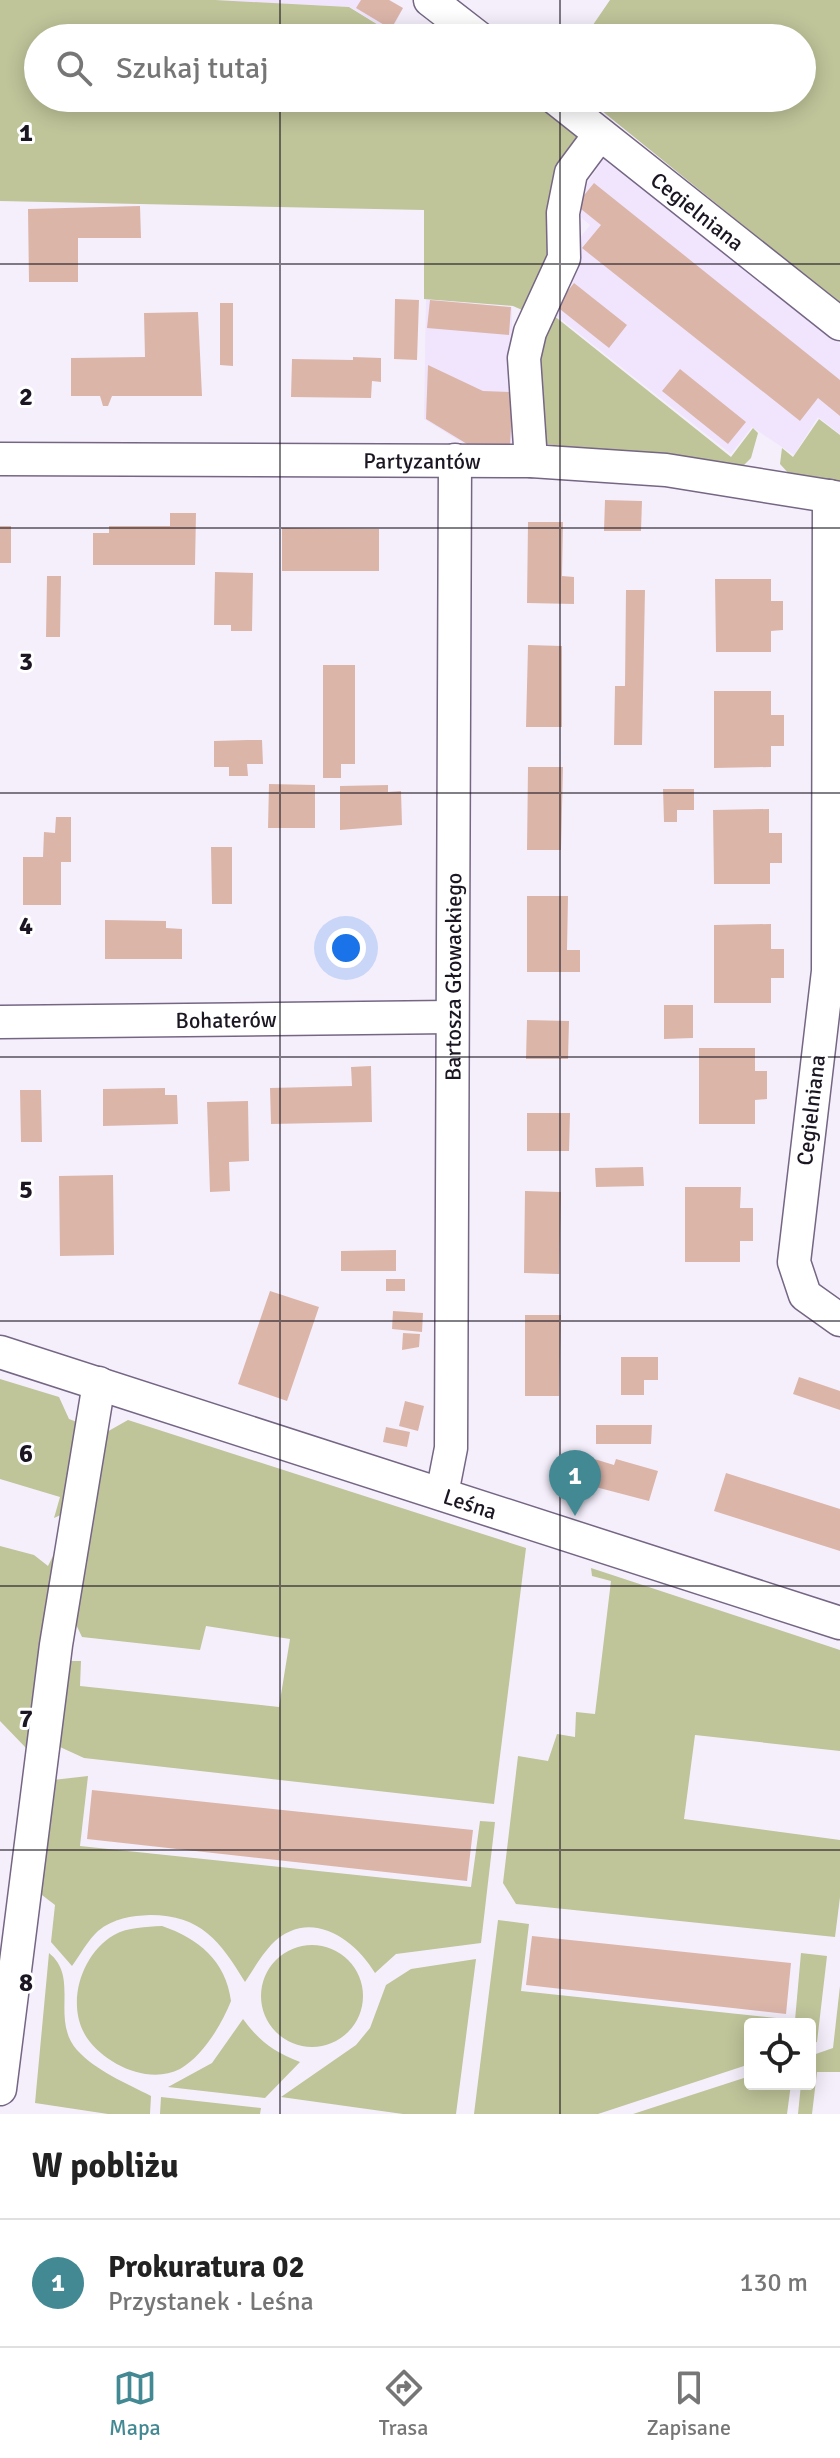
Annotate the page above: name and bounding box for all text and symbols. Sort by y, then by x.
search box [24,24,816,112]
icon: search [52,46,96,90]
text: Szukaj tutaj [116,50,269,87]
text: 1 [19,117,33,149]
street label: Cegielniana [646,166,750,256]
text: 2 [19,381,33,413]
street label: Partyzantów [363,447,481,474]
text: 3 [19,646,33,678]
street label: Bartosza Głowackiego [439,873,467,1081]
text: 4 [19,910,33,942]
your location [326,928,366,968]
street label: Bohaterów [175,1005,277,1034]
street label: Cegielniana [791,1053,831,1167]
text: 5 [19,1174,33,1206]
text: 6 [19,1438,33,1470]
pin: 1 [549,1450,601,1516]
street label: Leśna [440,1482,500,1525]
text: 7 [19,1703,33,1735]
text: 8 [19,1967,33,1999]
map controls [744,2018,816,2090]
button: locate [744,2018,816,2090]
text: W pobliżu [32,2145,179,2187]
text: Prokuratura 02 [108,2249,305,2286]
text: 1 [51,2267,65,2299]
text: 130 m [739,2267,808,2299]
text: Przystanek · Leśna [108,2286,314,2318]
tab: Mapa [109,2366,161,2441]
tab: Trasa [379,2366,428,2441]
tab: Zapisane [646,2366,731,2441]

